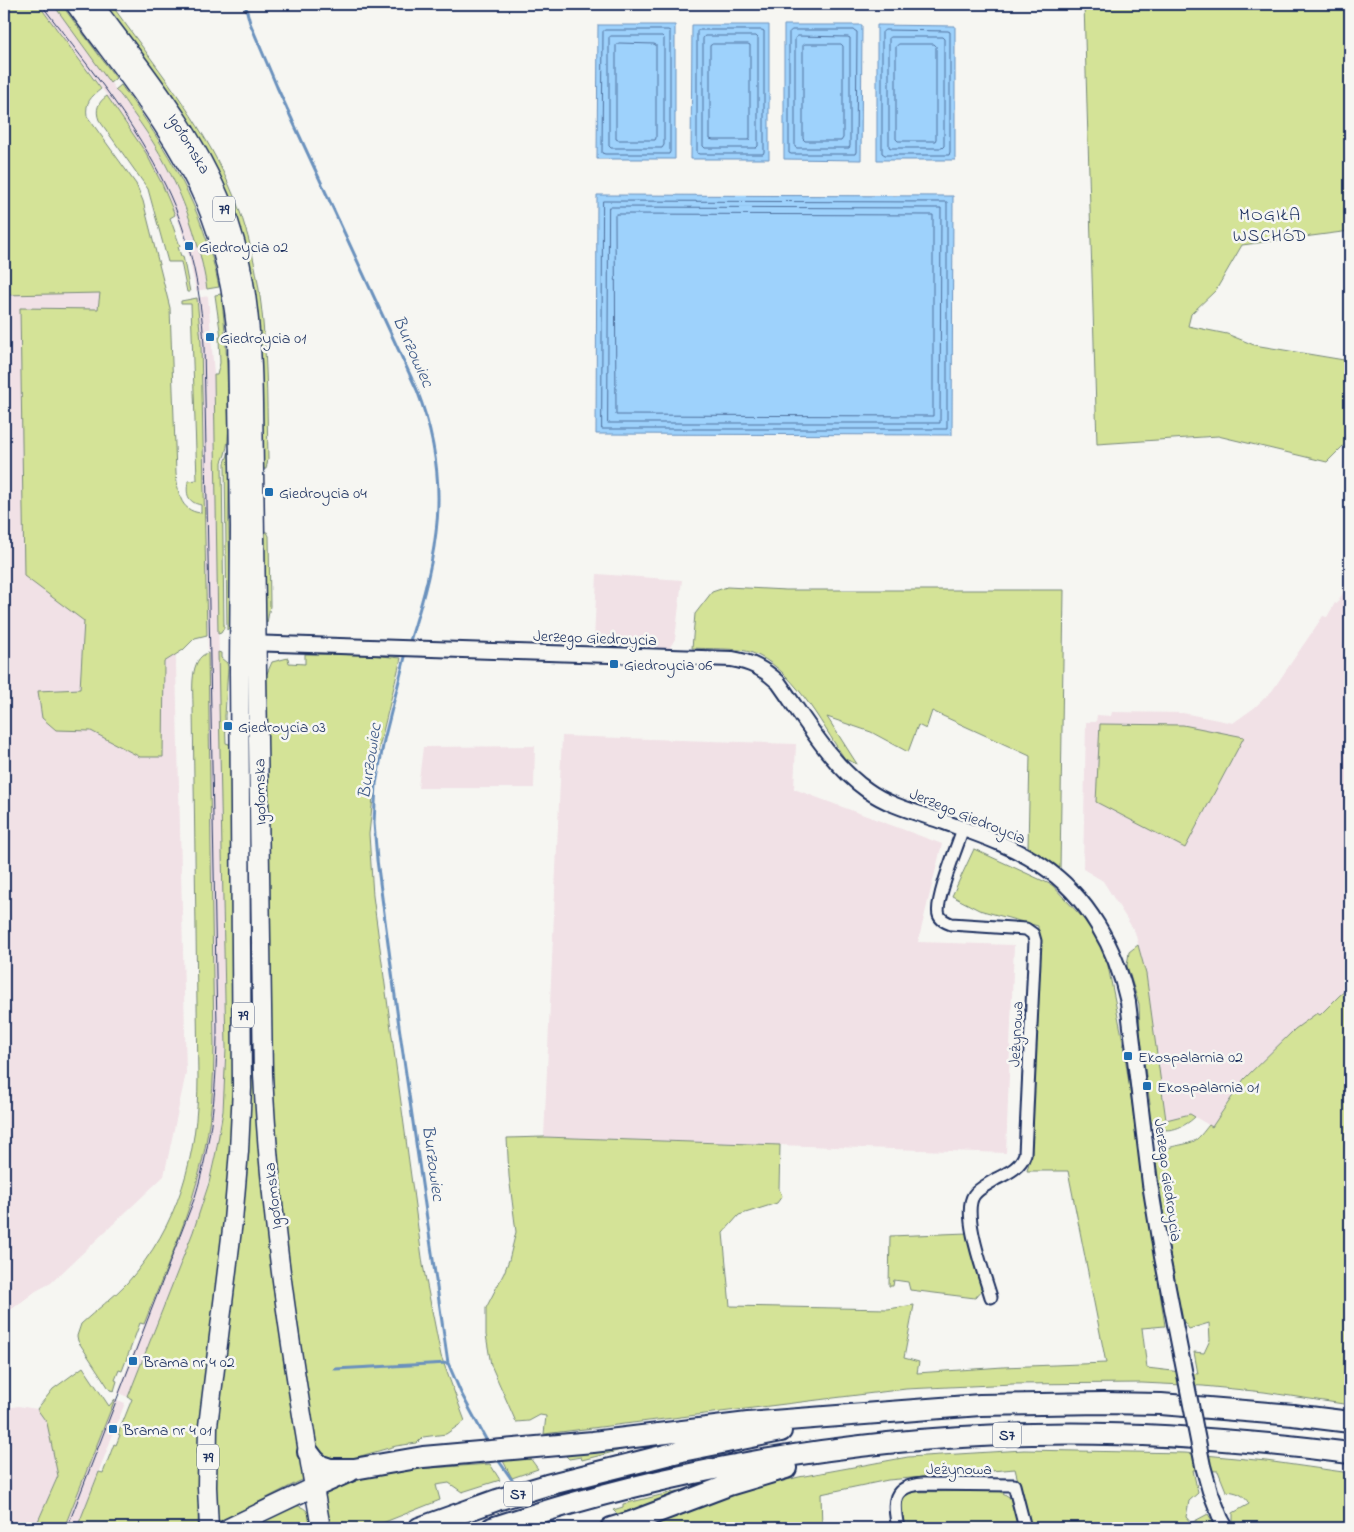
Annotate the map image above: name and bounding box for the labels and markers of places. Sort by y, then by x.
place label: Giedroycia 02 [199,236,288,260]
marker: Giedroycia 02 [183,240,195,252]
place label: Giedroycia 01 [220,327,306,351]
marker: Giedroycia 01 [204,331,216,343]
place label: Giedroycia 04 [279,482,367,506]
marker: Giedroycia 04 [263,486,275,498]
place label: Giedroycia 06 [624,654,712,678]
marker: Giedroycia 06 [608,658,620,670]
place label: Giedroycia 03 [238,716,326,740]
marker: Giedroycia 03 [222,720,234,732]
place label: Ekospalarnia 02 [1138,1046,1243,1070]
marker: Ekospalarnia 02 [1122,1050,1134,1062]
place label: Ekospalarnia 01 [1157,1076,1259,1100]
marker: Ekospalarnia 01 [1141,1080,1153,1092]
place label: Brama nr 4 02 [142,1351,235,1375]
marker: Brama nr 4 02 [127,1355,139,1367]
place label: Brama nr 4 01 [122,1419,212,1443]
marker: Brama nr 4 01 [107,1423,119,1435]

